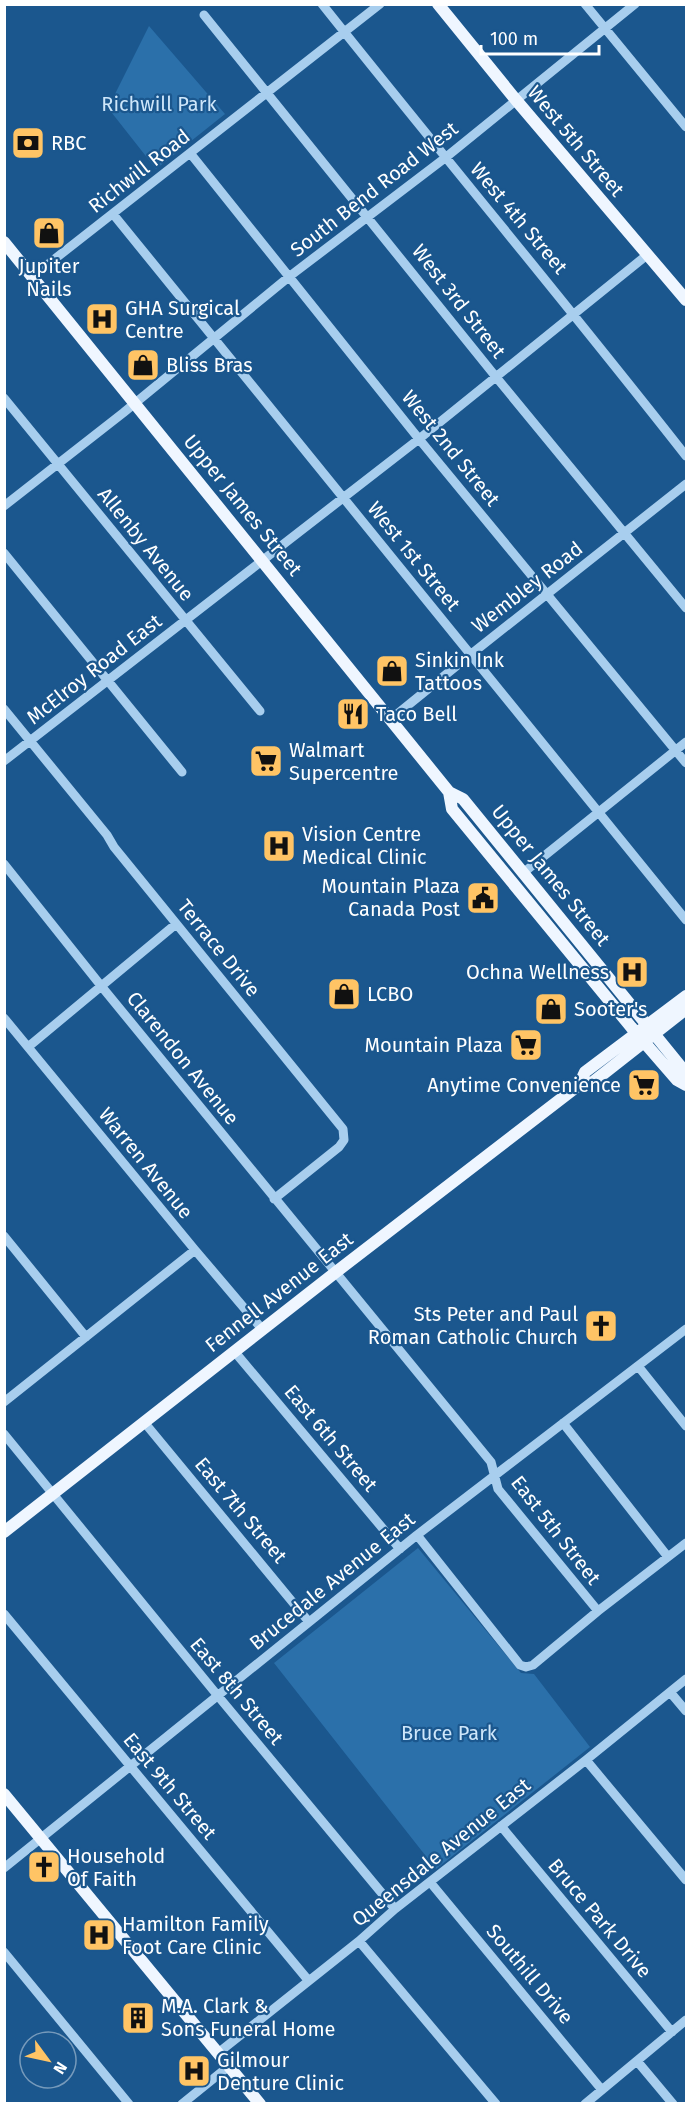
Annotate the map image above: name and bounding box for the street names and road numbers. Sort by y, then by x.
street label: West 5th Street [523,81,630,202]
street label: South Bend Road West [286,116,463,262]
street label: Richwill Road [83,124,195,218]
street label: West 4th Street [465,157,573,279]
street label: West 3rd Street [407,239,511,363]
street label: West 2nd Street [397,385,506,511]
street label: Upper James Street [179,430,308,581]
street label: Allenby Avenue [93,482,199,606]
street label: West 1st Street [363,496,466,616]
street label: Wembley Road [467,536,587,638]
street label: McElroy Road East [22,608,167,729]
street label: Upper James Street [487,800,616,951]
street label: Terrace Drive [173,895,265,1001]
street label: Clarendon Avenue [122,987,244,1129]
street label: Warren Avenue [94,1103,198,1223]
street label: Fennell Avenue East [200,1226,358,1357]
street label: East 6th Street [279,1380,383,1497]
street label: East 7th Street [190,1452,293,1568]
street label: East 5th Street [506,1471,606,1590]
street label: Brucedale Avenue East [245,1507,420,1655]
street label: East 8th Street [185,1633,289,1750]
street label: East 9th Street [118,1728,222,1845]
street label: Queensdale Avenue East [347,1772,536,1931]
street label: Bruce Park Drive [543,1853,657,1983]
street label: Southill Drive [481,1919,579,2029]

